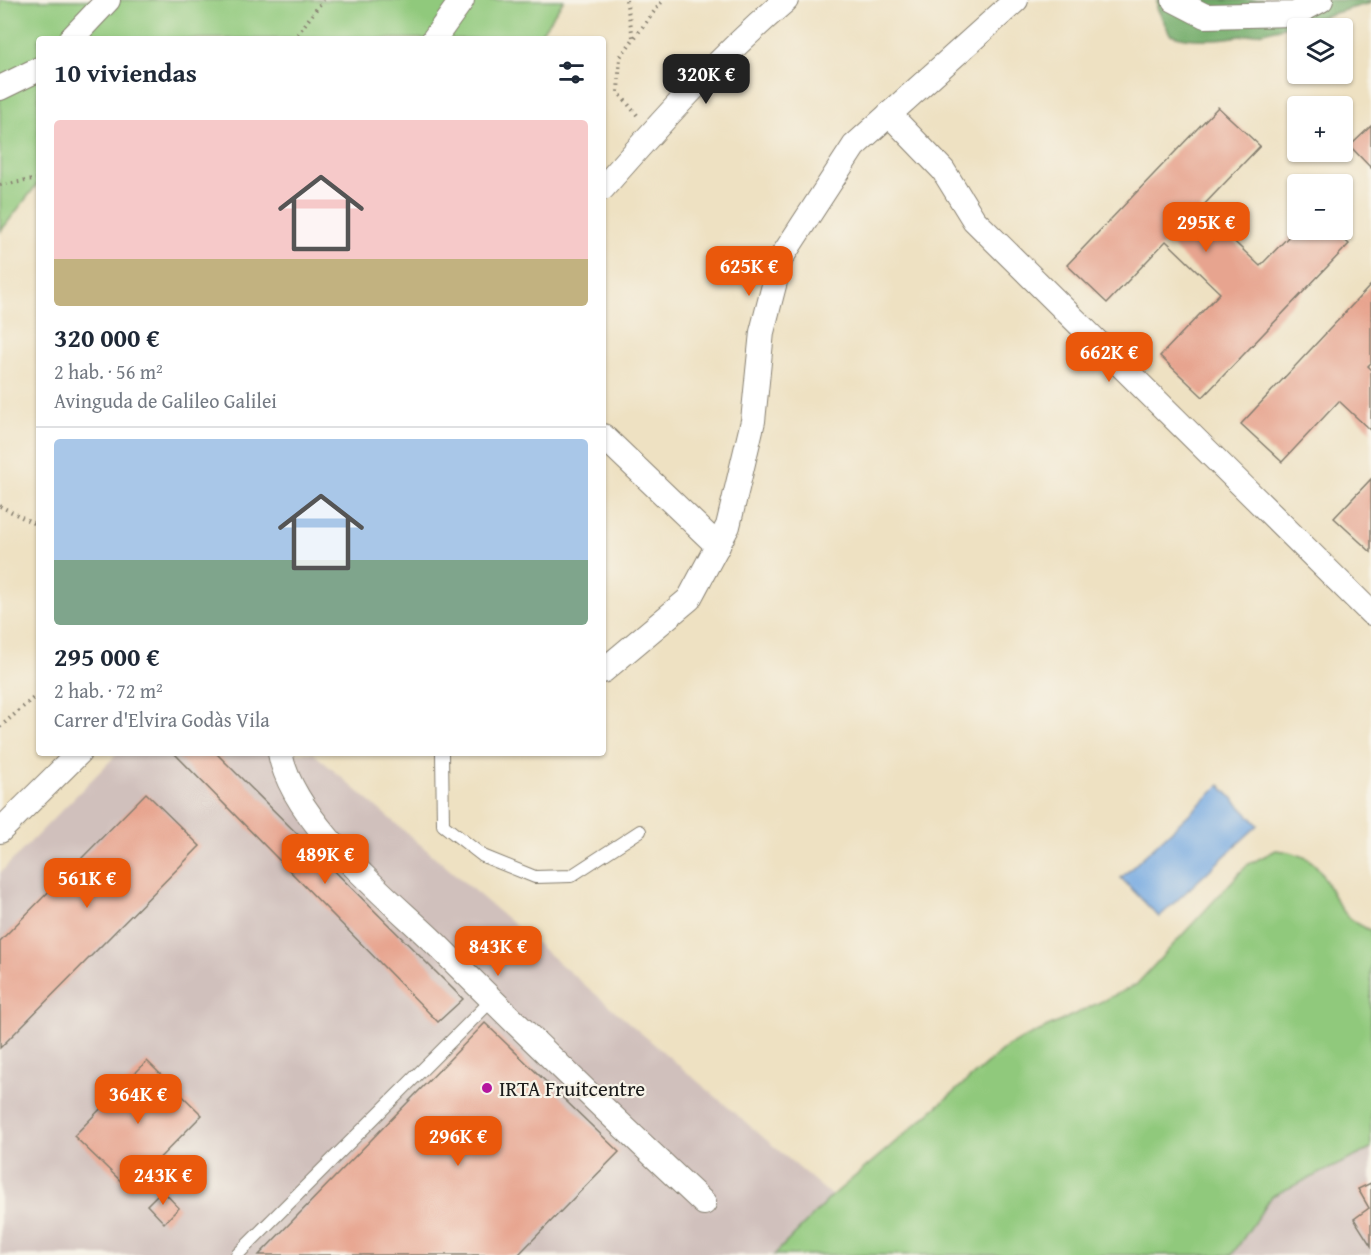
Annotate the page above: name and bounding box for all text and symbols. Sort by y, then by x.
map controls [1287,18,1353,240]
button: layers [1287,18,1353,84]
text: 10 viviendas [54,53,197,92]
pin: 320K € [657,54,755,105]
icon: filters [555,56,588,89]
text: 320K € [677,59,735,88]
button: + [1287,96,1353,162]
icon: home [267,159,375,267]
button: − [1287,174,1353,240]
pin: 295K € [1157,202,1255,253]
text: 295K € [1177,207,1235,236]
pin: 625K € [700,246,798,297]
text: 625K € [720,251,778,280]
text: 320 000 € [54,318,160,357]
pin: 662K € [1060,332,1158,383]
text: 662K € [1080,337,1138,366]
text: 2 hab. · 56 m² [54,357,163,386]
text: Avinguda de Galileo Galilei [54,386,277,415]
icon: home [267,478,375,586]
text: 295 000 € [54,637,160,676]
text: 2 hab. · 72 m² [54,676,163,705]
text: Carrer d'Elvira Godàs Vila [54,705,270,734]
pin: 489K € [276,834,374,885]
text: 489K € [296,839,354,868]
pin: 561K € [38,858,136,909]
text: 561K € [58,863,116,892]
pin: 843K € [449,926,547,977]
text: 843K € [469,931,527,960]
place label: IRTA Fruitcentre [499,1073,645,1104]
pin: 364K € [89,1074,187,1125]
text: 364K € [109,1079,167,1108]
marker: IRTA Fruitcentre [480,1081,494,1095]
pin: 296K € [409,1116,507,1167]
text: 296K € [429,1121,487,1150]
pin: 243K € [114,1155,212,1206]
text: 243K € [134,1160,192,1189]

